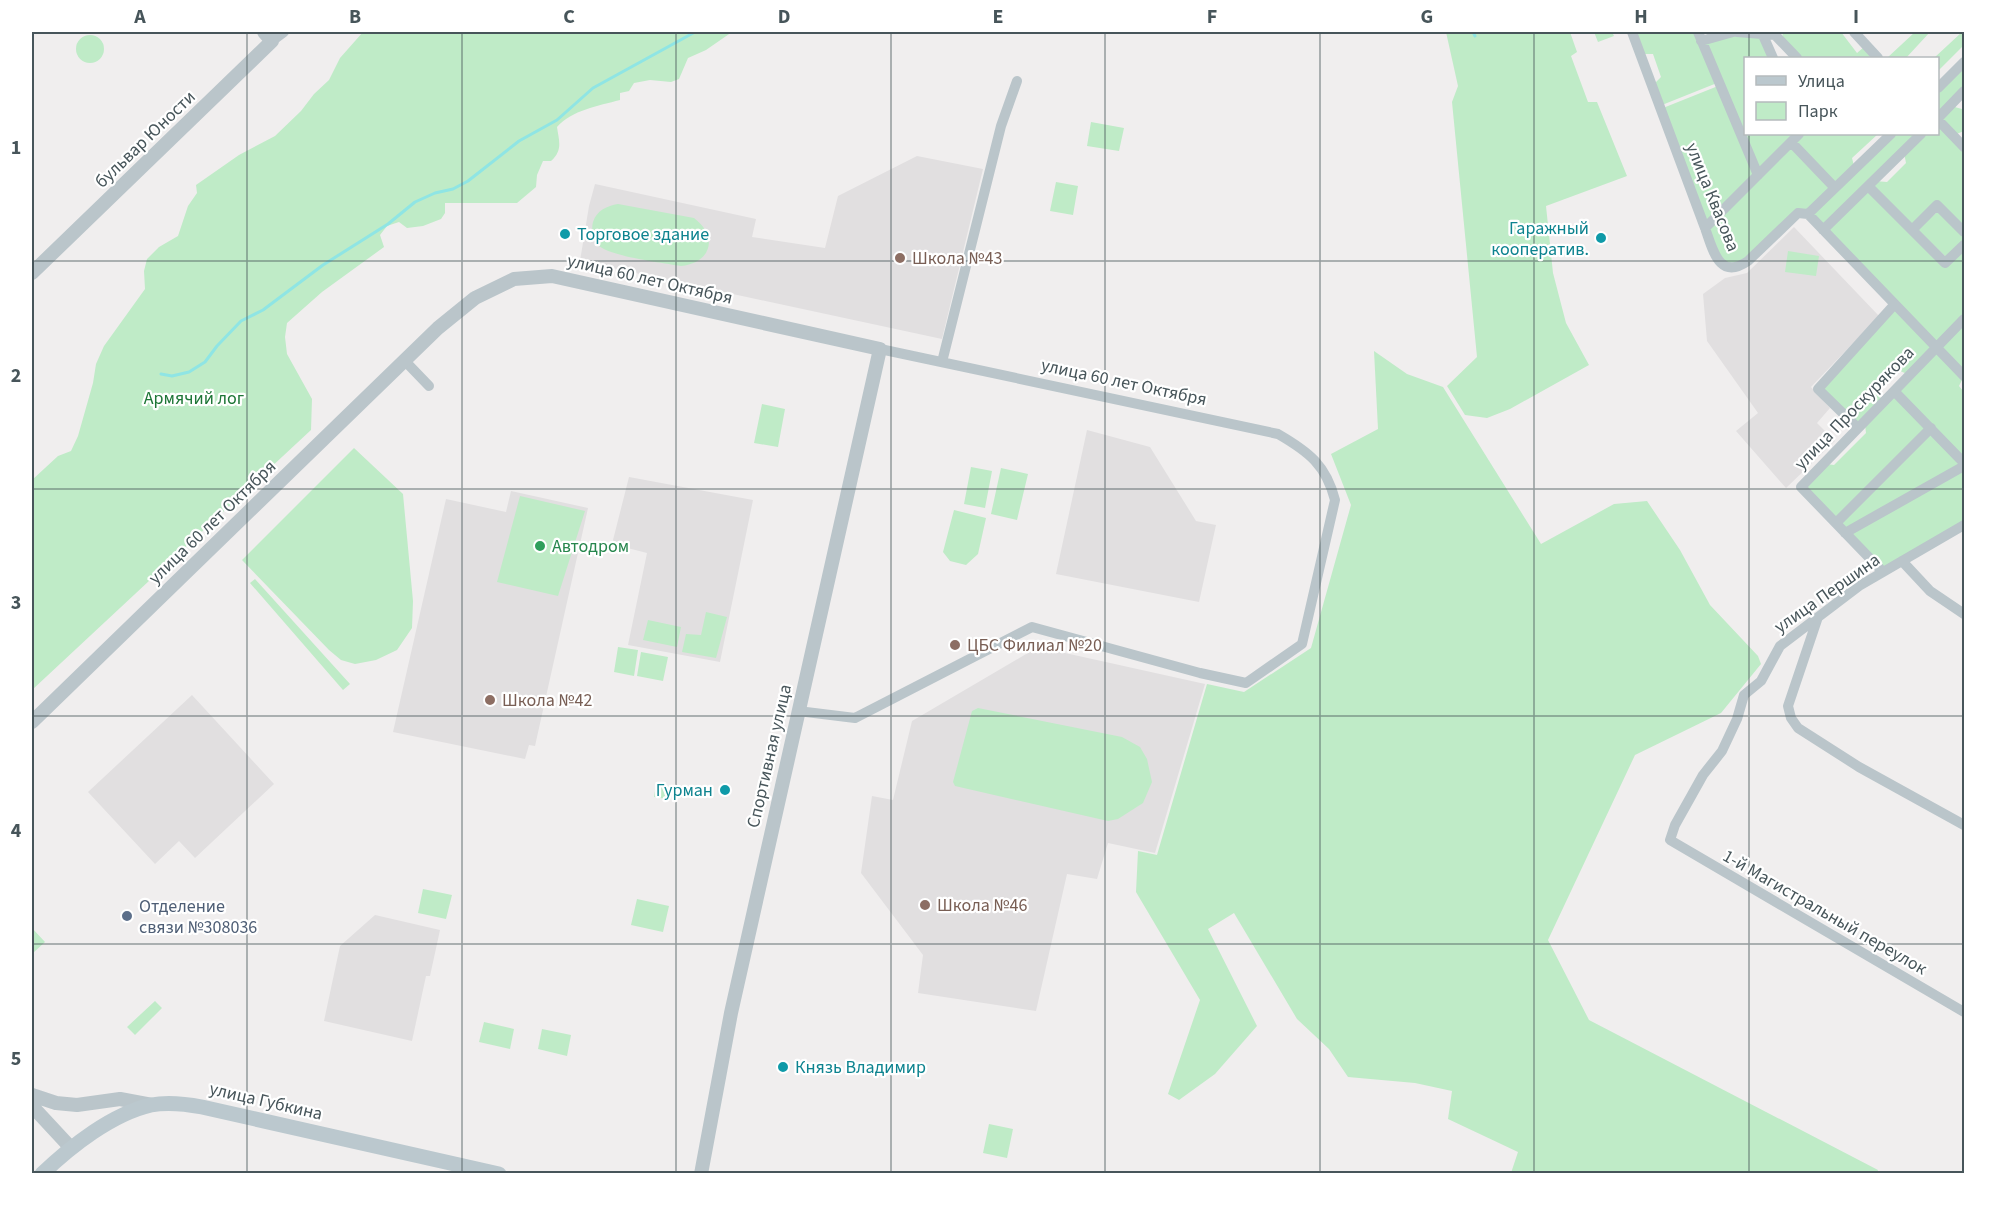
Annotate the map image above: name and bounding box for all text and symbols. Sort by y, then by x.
text: A [133,3,146,31]
text: B [349,3,361,31]
text: C [563,3,575,31]
text: D [778,3,790,31]
text: E [993,3,1003,31]
text: F [1207,3,1217,31]
text: G [1421,3,1433,31]
text: H [1634,3,1648,31]
text: I [1853,3,1859,31]
legend [1744,57,1939,135]
text: Улица [1798,69,1845,94]
street label: бульвар Юности [90,85,201,194]
text: Парк [1798,99,1838,124]
text: 1 [11,134,21,162]
street label: улица Квасова [1679,139,1746,255]
place label: Гаражный кооператив. [1491,216,1589,262]
place label: Торговое здание [577,222,709,247]
marker: Торговое здание [558,227,572,241]
marker: Гаражный кооператив. [1594,231,1608,245]
place label: Школа №43 [912,246,1002,271]
street label: улица 60 лет Октября [565,248,735,311]
marker: Школа №43 [893,251,907,265]
street label: улица Проскурякова [1789,341,1920,476]
street label: улица 60 лет Октября [1039,353,1209,412]
text: 2 [11,362,21,390]
park label: Армячий лог [144,386,244,411]
street label: улица 60 лет Октября [143,455,282,590]
place label: Автодром [552,534,629,559]
marker: Автодром [533,539,547,553]
street label: улица Першина [1769,548,1885,639]
text: 3 [11,589,21,617]
place label: ЦБС Филиал №20 [967,633,1102,658]
marker: ЦБС Филиал №20 [948,638,962,652]
street label: Спортивная улица [741,682,798,830]
place label: Школа №42 [502,688,592,713]
marker: Школа №42 [483,693,497,707]
place label: Гурман [656,778,713,803]
marker: Гурман [718,783,732,797]
text: 4 [11,817,22,845]
street label: 1-й Магистральный переулок [1718,844,1932,981]
place label: Школа №46 [937,893,1027,918]
place label: Отделение связи №308036 [139,894,257,940]
marker: Школа №46 [918,898,932,912]
marker: Отделение связи №308036 [120,909,134,923]
text: 5 [11,1045,21,1073]
place label: Князь Владимир [795,1055,926,1080]
marker: Князь Владимир [776,1060,790,1074]
street label: улица Губкина [207,1076,325,1127]

